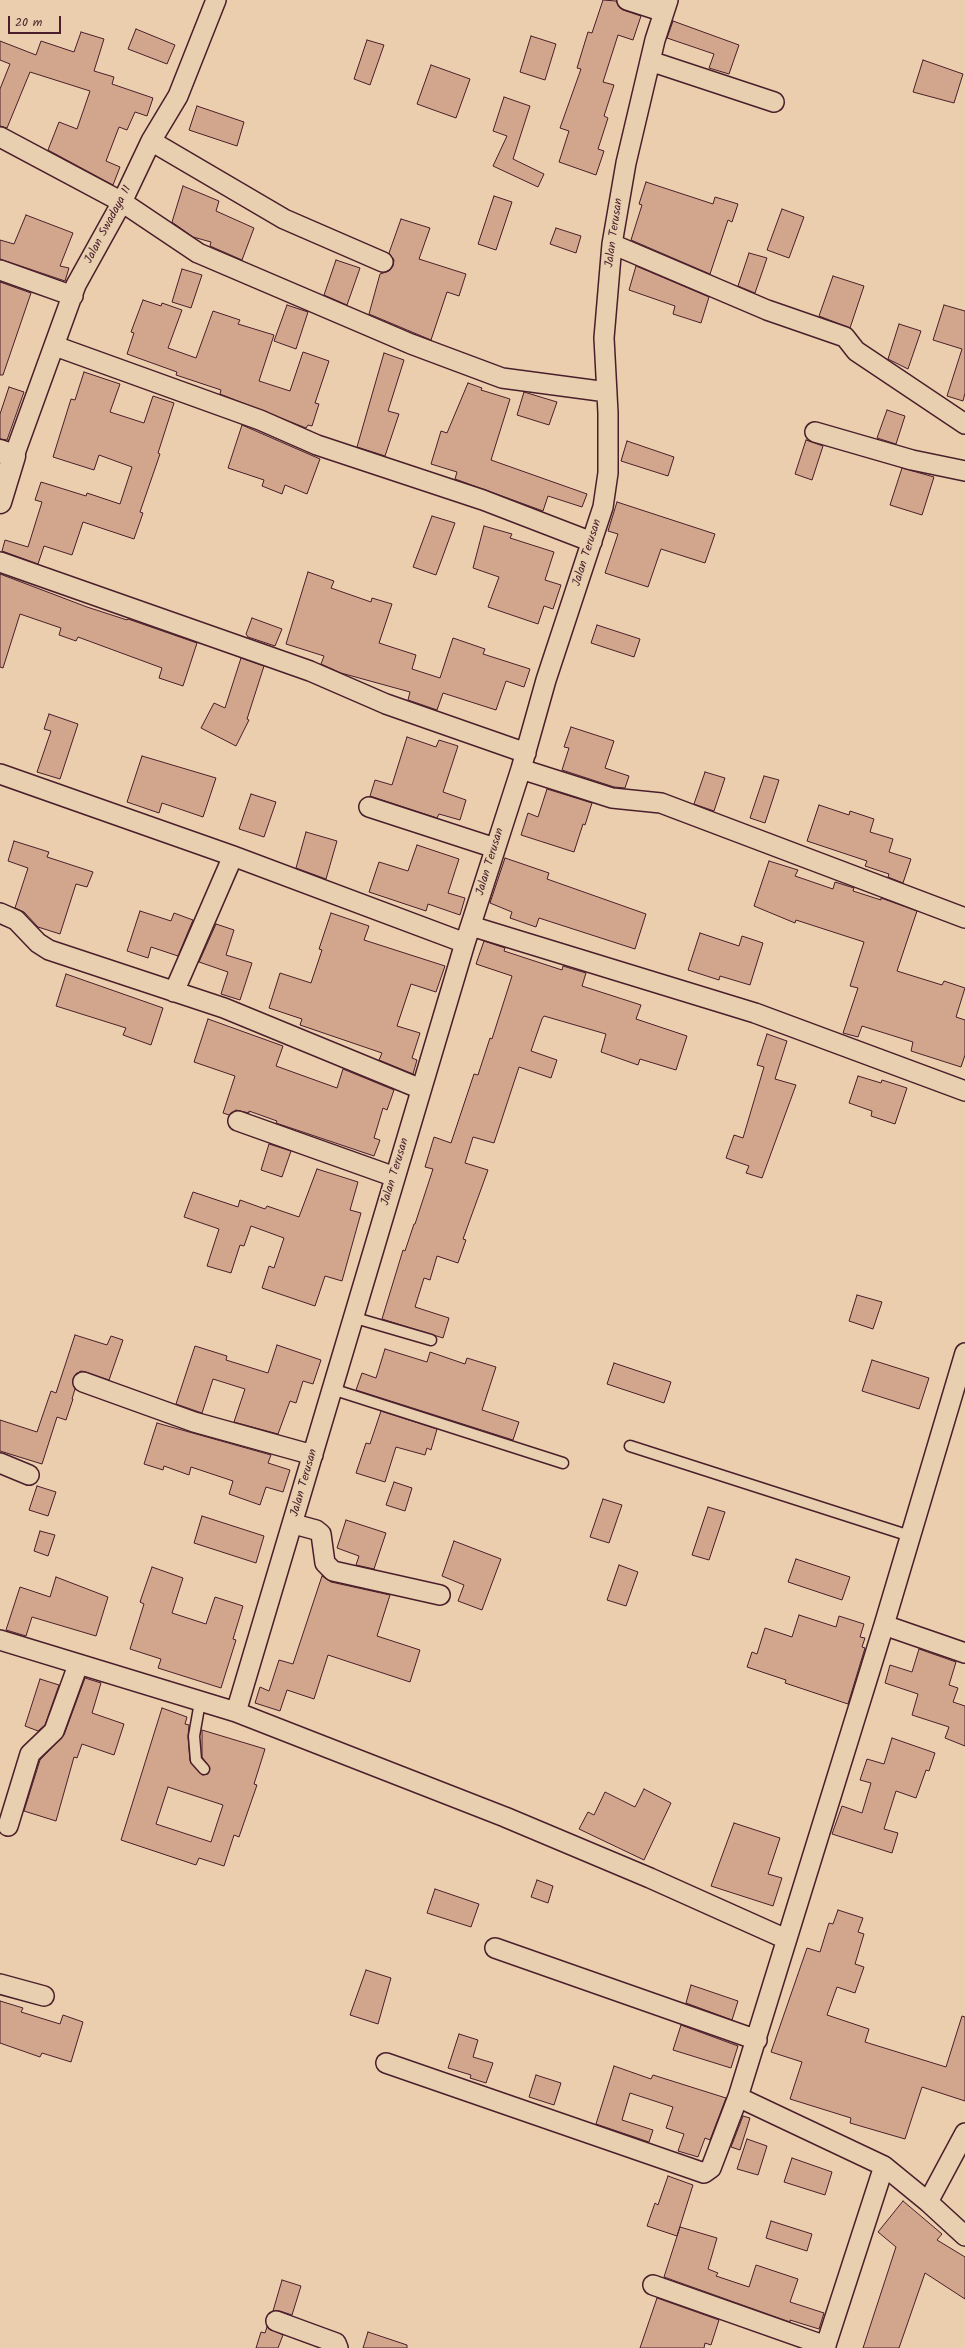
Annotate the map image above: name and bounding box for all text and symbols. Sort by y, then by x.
scale bar [10,8,63,34]
text: 20 m [15,13,42,32]
street label: Jalan Swadaya II [82,184,136,266]
street label: Jalan Terusan [603,197,627,269]
street label: Jalan Terusan [570,518,606,588]
street label: Jalan Terusan [474,827,508,897]
street label: Jalan Terusan [379,1137,413,1207]
street label: Jalan Terusan [288,1448,322,1518]

